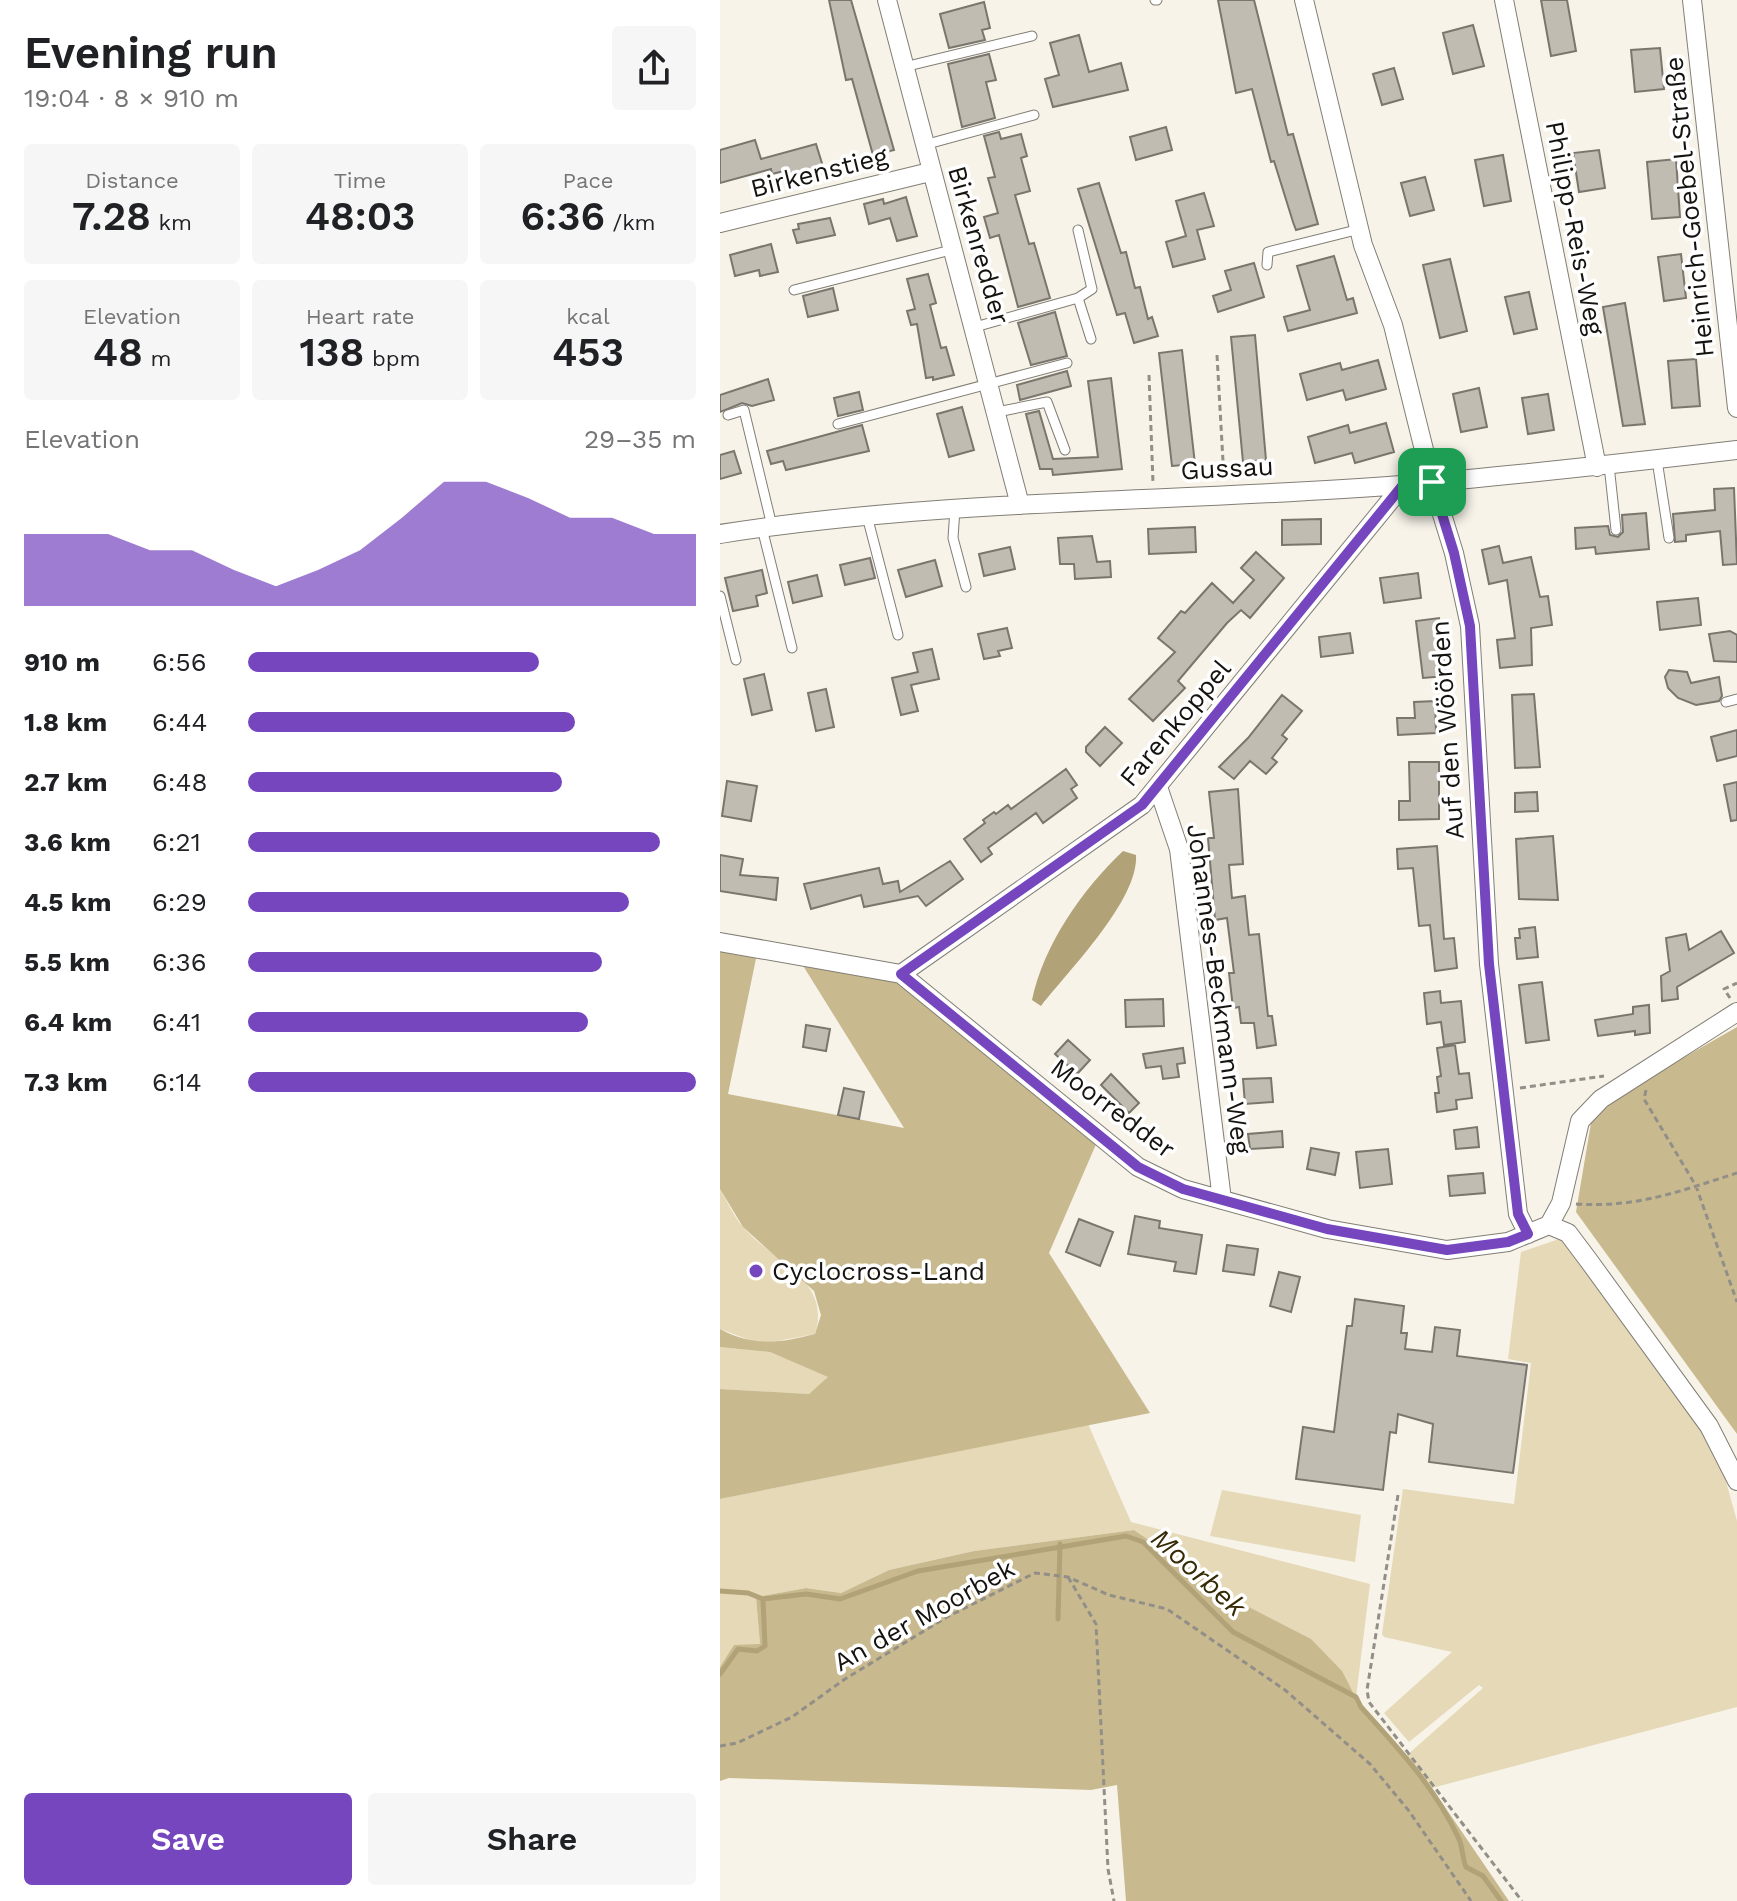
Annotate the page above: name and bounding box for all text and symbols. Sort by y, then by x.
button: share [612,26,696,110]
text: Evening run [24,27,278,79]
street label: Heinrich-Goebel-Straße [1658,55,1720,359]
text: 19:04 · 8 × 910 m [24,83,239,113]
street label: Philipp-Reis-Weg [1540,118,1610,338]
street label: Birkenstieg [747,140,891,204]
street label: Birkenredder [942,162,1016,328]
text: Distance [85,168,179,193]
text: Time [334,168,386,193]
text: Pace [563,168,613,193]
text: 7.28 [72,193,151,240]
text: 48:03 [305,193,415,240]
text: 6:36 [520,193,605,240]
text: km [151,210,192,235]
text: /km [605,210,656,235]
text: Elevation [83,304,181,329]
text: Heart rate [306,304,414,329]
text: kcal [566,304,610,329]
text: 48 [93,329,143,376]
text: 138 [299,329,365,376]
text: 453 [552,329,624,376]
text: m [143,346,171,371]
text: bpm [365,346,421,371]
text: Elevation [24,424,140,454]
text: 29–35 m [584,424,696,454]
pin [1398,448,1466,516]
street label: Gussau [1180,451,1274,485]
icon: arrive [1410,460,1454,504]
street label: Auf den Wöörden [1424,619,1470,841]
text: 910 m [24,647,100,677]
text: 6:56 [152,647,206,677]
street label: Farenkoppel [1113,654,1237,792]
text: 1.8 km [24,707,107,737]
text: 6:44 [152,707,207,737]
text: 2.7 km [24,767,107,797]
text: 6:48 [152,767,207,797]
street label: Johannes-Beckmann-Weg [1181,822,1257,1156]
text: 3.6 km [24,827,111,857]
text: 6:21 [152,827,201,857]
text: 4.5 km [24,887,111,917]
text: 6:29 [152,887,207,917]
text: 5.5 km [24,947,110,977]
text: 6:36 [152,947,206,977]
text: 6.4 km [24,1007,112,1037]
text: 6:41 [152,1007,201,1037]
street label: Moorredder [1045,1052,1181,1164]
text: 7.3 km [24,1067,108,1097]
text: 6:14 [152,1067,202,1097]
place label: Cyclocross-Land [772,1256,985,1286]
marker: Cyclocross-Land [747,1262,765,1280]
water label: Moorbek [1145,1521,1253,1624]
street label: An der Moorbek [828,1553,1020,1677]
button: Save [24,1793,352,1885]
button: Share [368,1793,696,1885]

